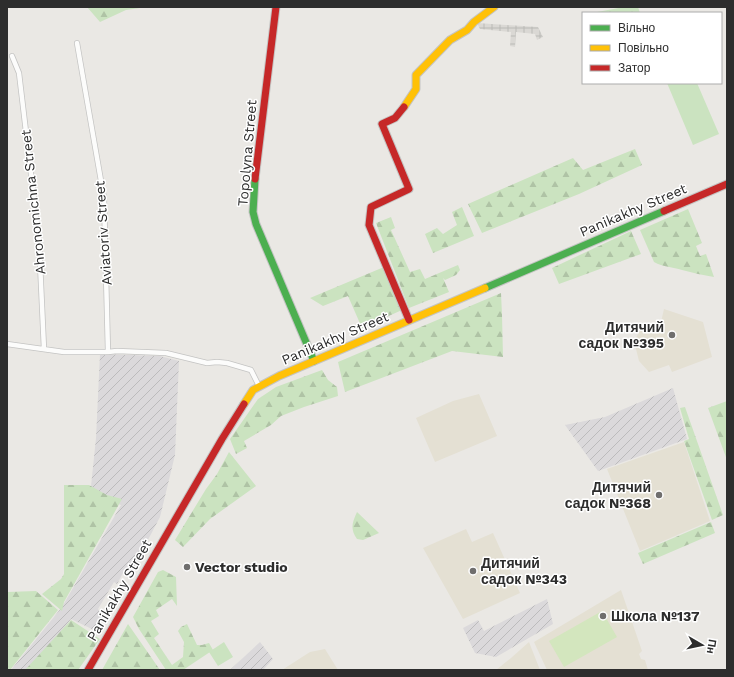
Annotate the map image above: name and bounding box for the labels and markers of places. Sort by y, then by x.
place label: Дитячий садок №395 [579,319,664,351]
marker: Дитячий садок №395 [667,330,677,340]
place label: Дитячий садок №368 [565,479,651,511]
marker: Дитячий садок №368 [654,490,664,500]
place label: Дитячий садок №343 [481,555,567,587]
place label: Vector studio [195,559,288,575]
marker: Vector studio [182,562,192,572]
marker: Дитячий садок №343 [468,566,478,576]
place label: Школа №137 [611,608,700,624]
marker: Школа №137 [598,611,608,621]

